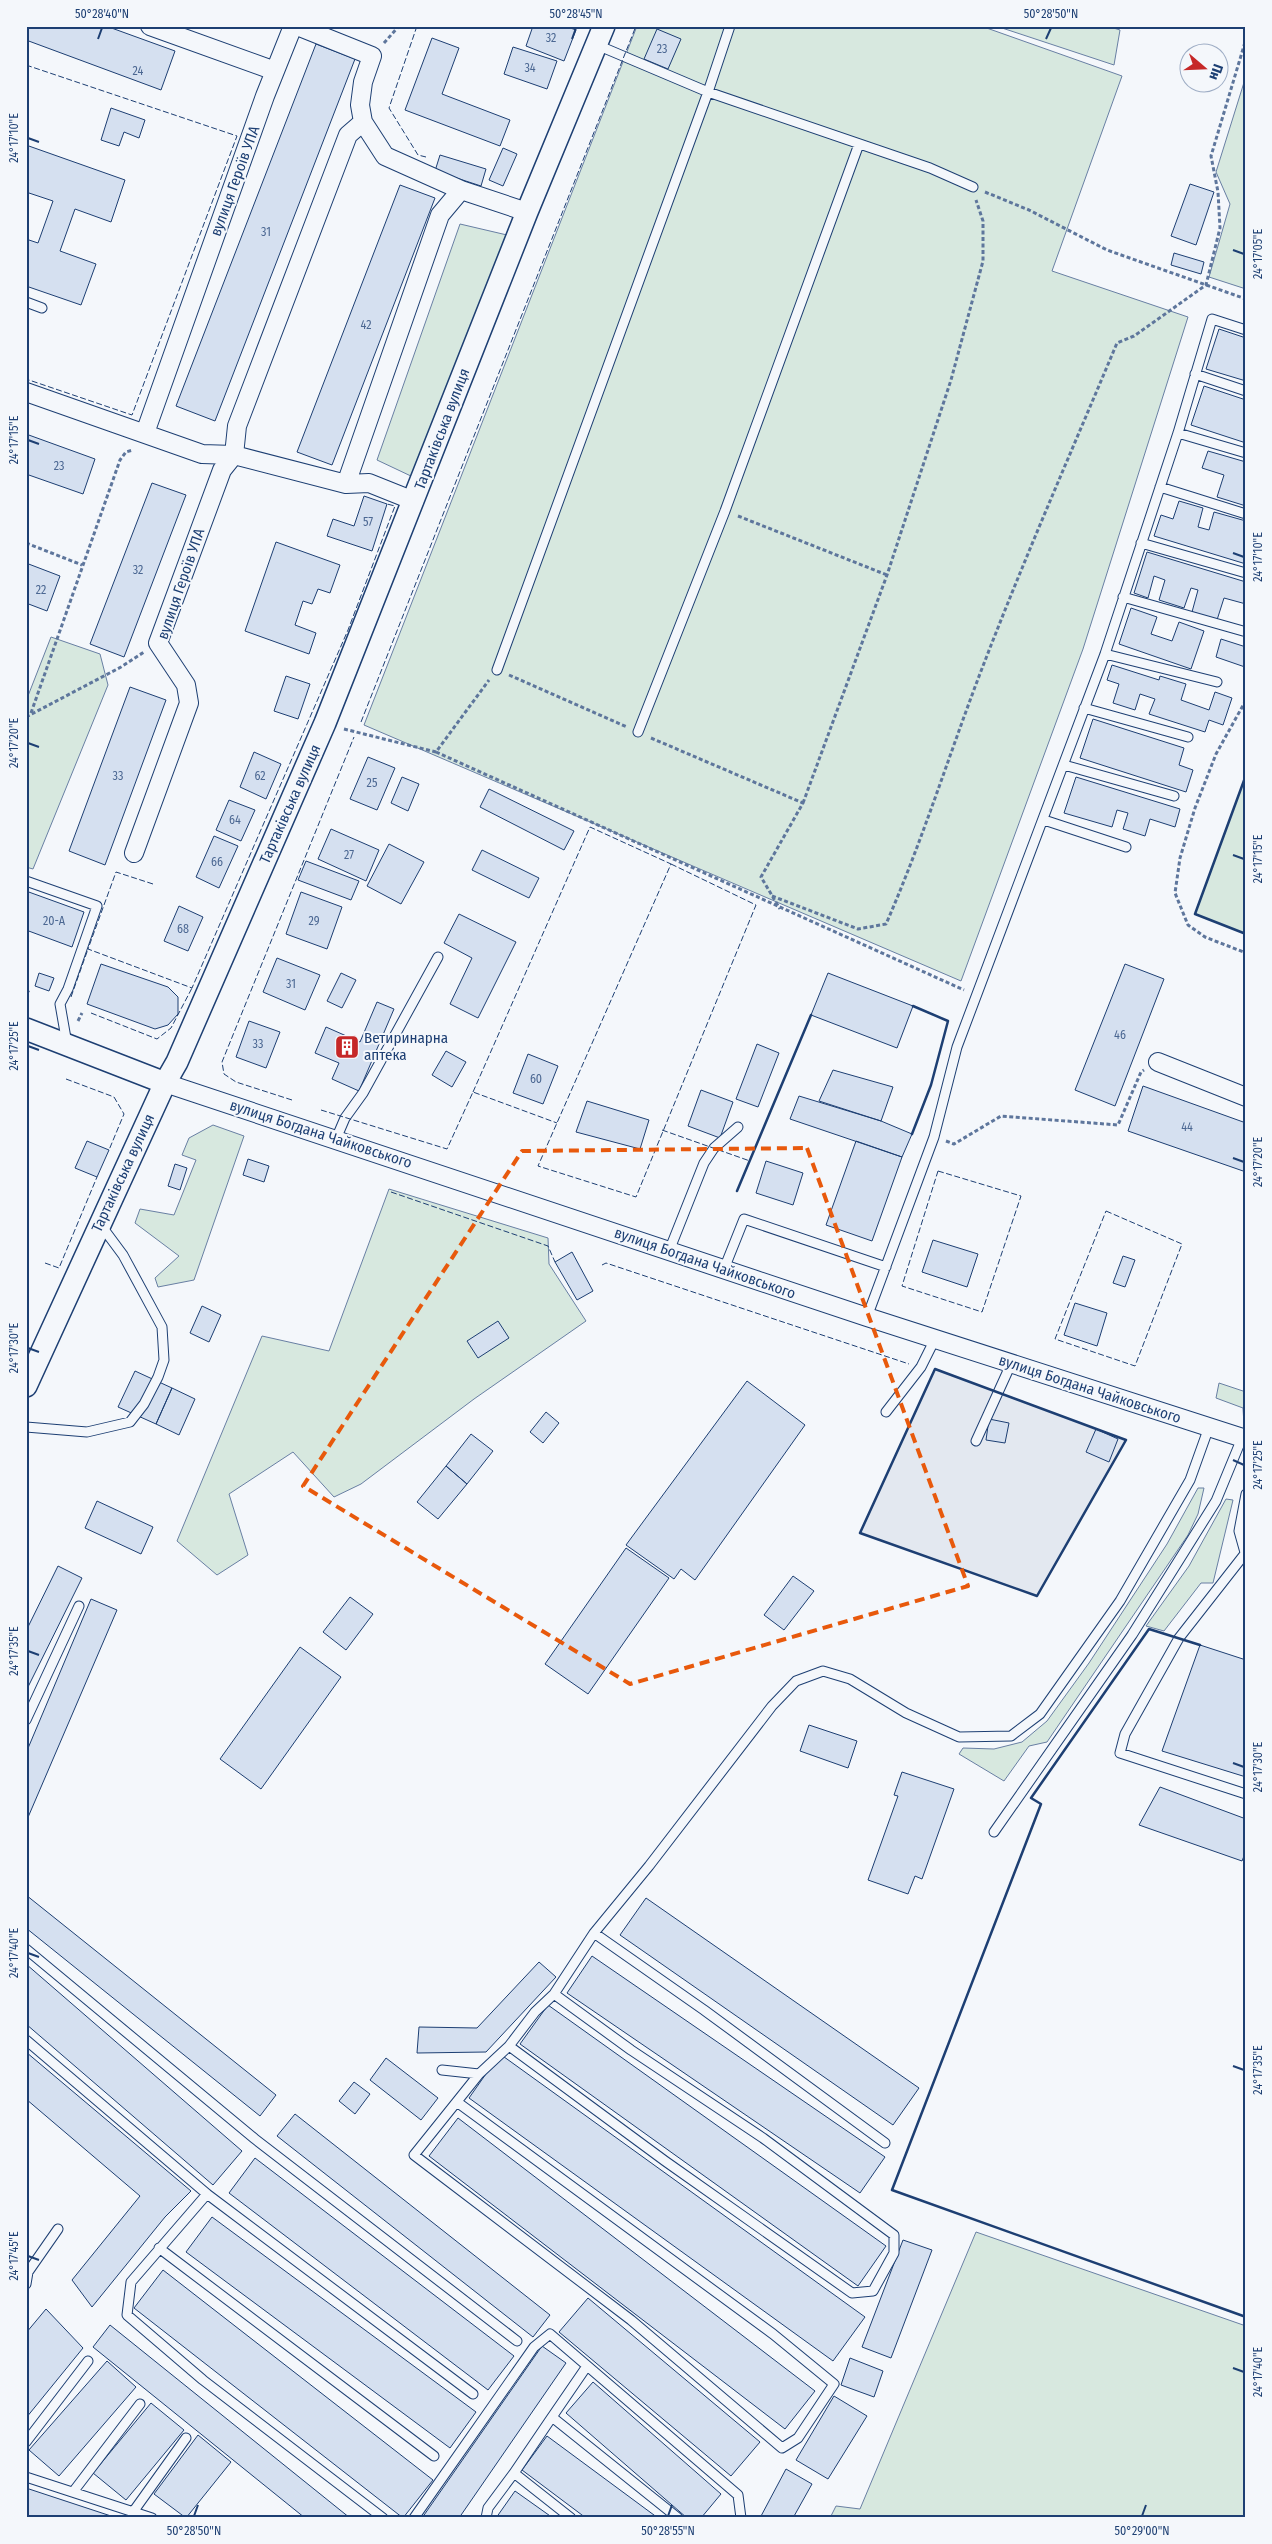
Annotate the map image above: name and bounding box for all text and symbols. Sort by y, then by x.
text: 50°28'40"N [75,7,129,21]
text: 50°28'45"N [549,7,603,21]
text: 50°28'50"N [1024,7,1078,21]
house number: 32 [546,31,556,45]
house number: 23 [657,42,667,56]
north arrow [1180,42,1230,92]
house number: 34 [524,61,536,75]
text: Пн [1205,62,1226,82]
house number: 24 [133,64,144,78]
text: 24°17'10"E [7,113,21,163]
street label: вулиця Героїв УПА [207,123,263,239]
house number: 31 [261,225,271,239]
text: 24°17'05"E [1251,229,1265,279]
house number: 42 [361,318,371,332]
street label: Тартаківська вулиця [411,366,473,492]
text: 24°17'15"E [7,415,21,464]
house number: 23 [54,459,64,473]
house number: 57 [363,515,373,529]
street label: вулиця Героїв УПА [154,526,208,642]
text: 24°17'10"E [1251,532,1265,582]
house number: 32 [133,563,143,577]
house number: 22 [36,583,46,597]
text: 24°17'20"E [7,718,21,768]
street label: Тартаківська вулиця [256,742,324,866]
house number: 33 [113,769,123,783]
house number: 62 [254,769,266,783]
house number: 25 [367,776,378,790]
house number: 64 [229,813,241,827]
text: 24°17'15"E [1251,834,1265,883]
house number: 27 [344,848,354,862]
house number: 66 [211,855,223,869]
house number: 20-A [43,914,66,928]
house number: 29 [308,914,320,928]
house number: 68 [177,922,189,936]
house number: 31 [286,977,296,991]
text: 24°17'25"E [7,1021,21,1071]
house number: 46 [1114,1028,1126,1042]
place label: Ветиринарна аптека [364,1029,448,1064]
building icon: Ветиринарна аптека [334,1034,360,1060]
house number: 33 [253,1037,263,1051]
house number: 60 [530,1072,542,1086]
street label: вулиця Богдана Чайковського [228,1096,414,1172]
street label: Тартаківська вулиця [88,1111,158,1235]
house number: 44 [1181,1120,1193,1134]
text: 24°17'20"E [1251,1137,1265,1187]
street label: вулиця Богдана Чайковського [612,1223,798,1303]
text: 24°17'30"E [7,1323,21,1373]
street label: вулиця Богдана Чайковського [997,1351,1183,1427]
text: 24°17'25"E [1251,1440,1265,1490]
text: 24°17'35"E [7,1626,21,1676]
text: 24°17'30"E [1251,1742,1265,1792]
text: 24°17'40"E [7,1928,21,1978]
text: 24°17'35"E [1251,2045,1265,2095]
text: 24°17'45"E [7,2231,21,2281]
text: 24°17'40"E [1251,2347,1265,2397]
text: 50°28'50"N [167,2524,221,2538]
text: 50°28'55"N [641,2524,695,2538]
text: 50°29'00"N [1115,2524,1169,2538]

